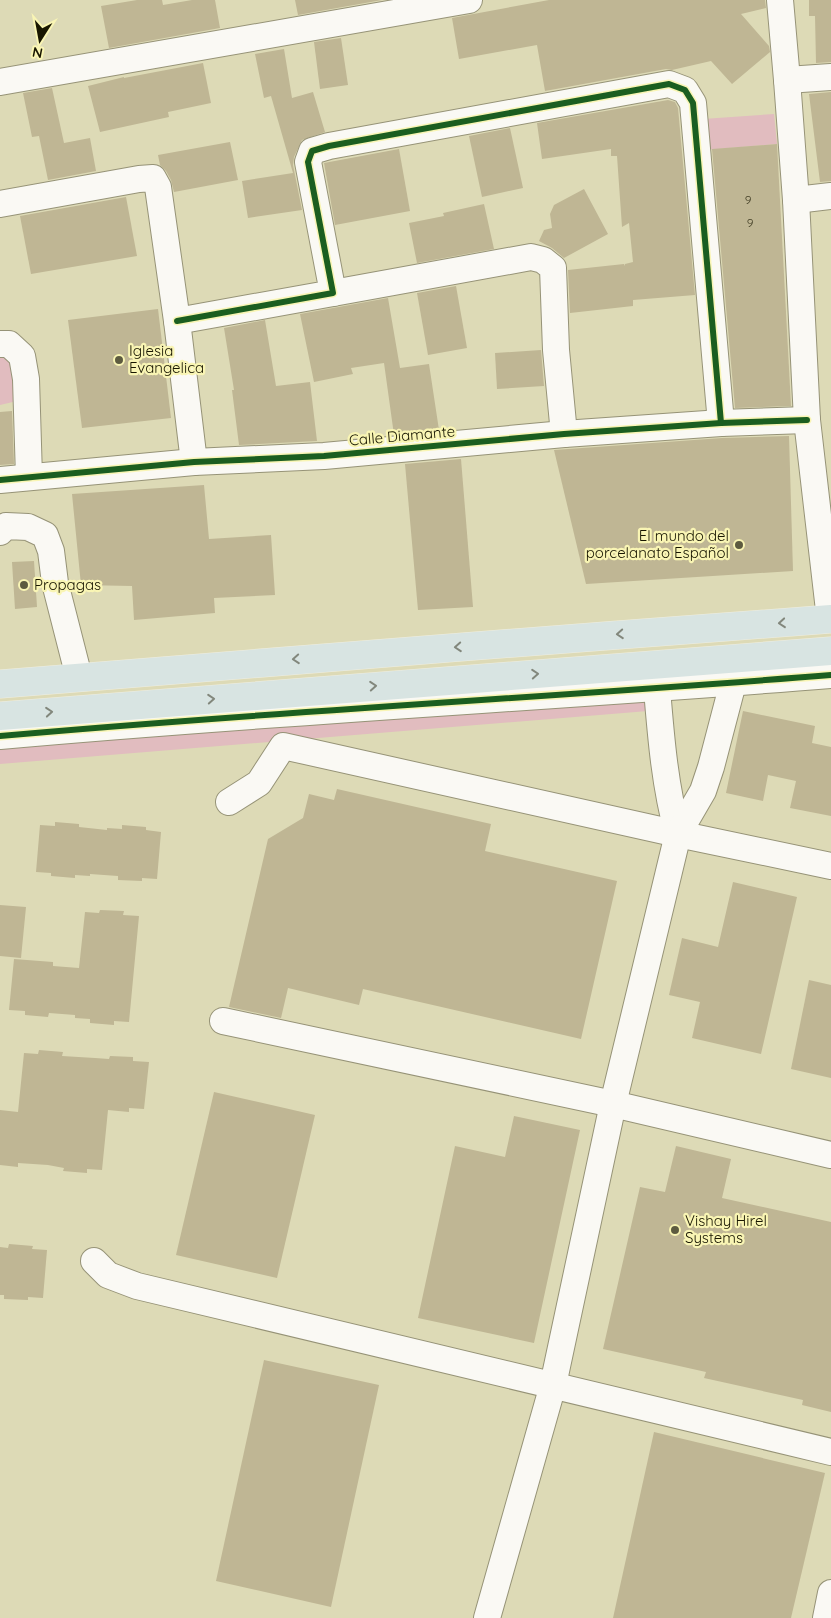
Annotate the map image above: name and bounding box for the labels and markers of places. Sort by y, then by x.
place label: Iglesia Evangelica [129,341,204,377]
marker: Iglesia Evangelica [113,354,125,366]
place label: El mundo del porcelanato Español [586,526,729,562]
marker: El mundo del porcelanato Español [733,539,745,551]
place label: Propagas [34,575,101,594]
marker: Propagas [18,579,30,591]
place label: Vishay Hirel Systems [685,1211,767,1247]
marker: Vishay Hirel Systems [669,1224,681,1236]

